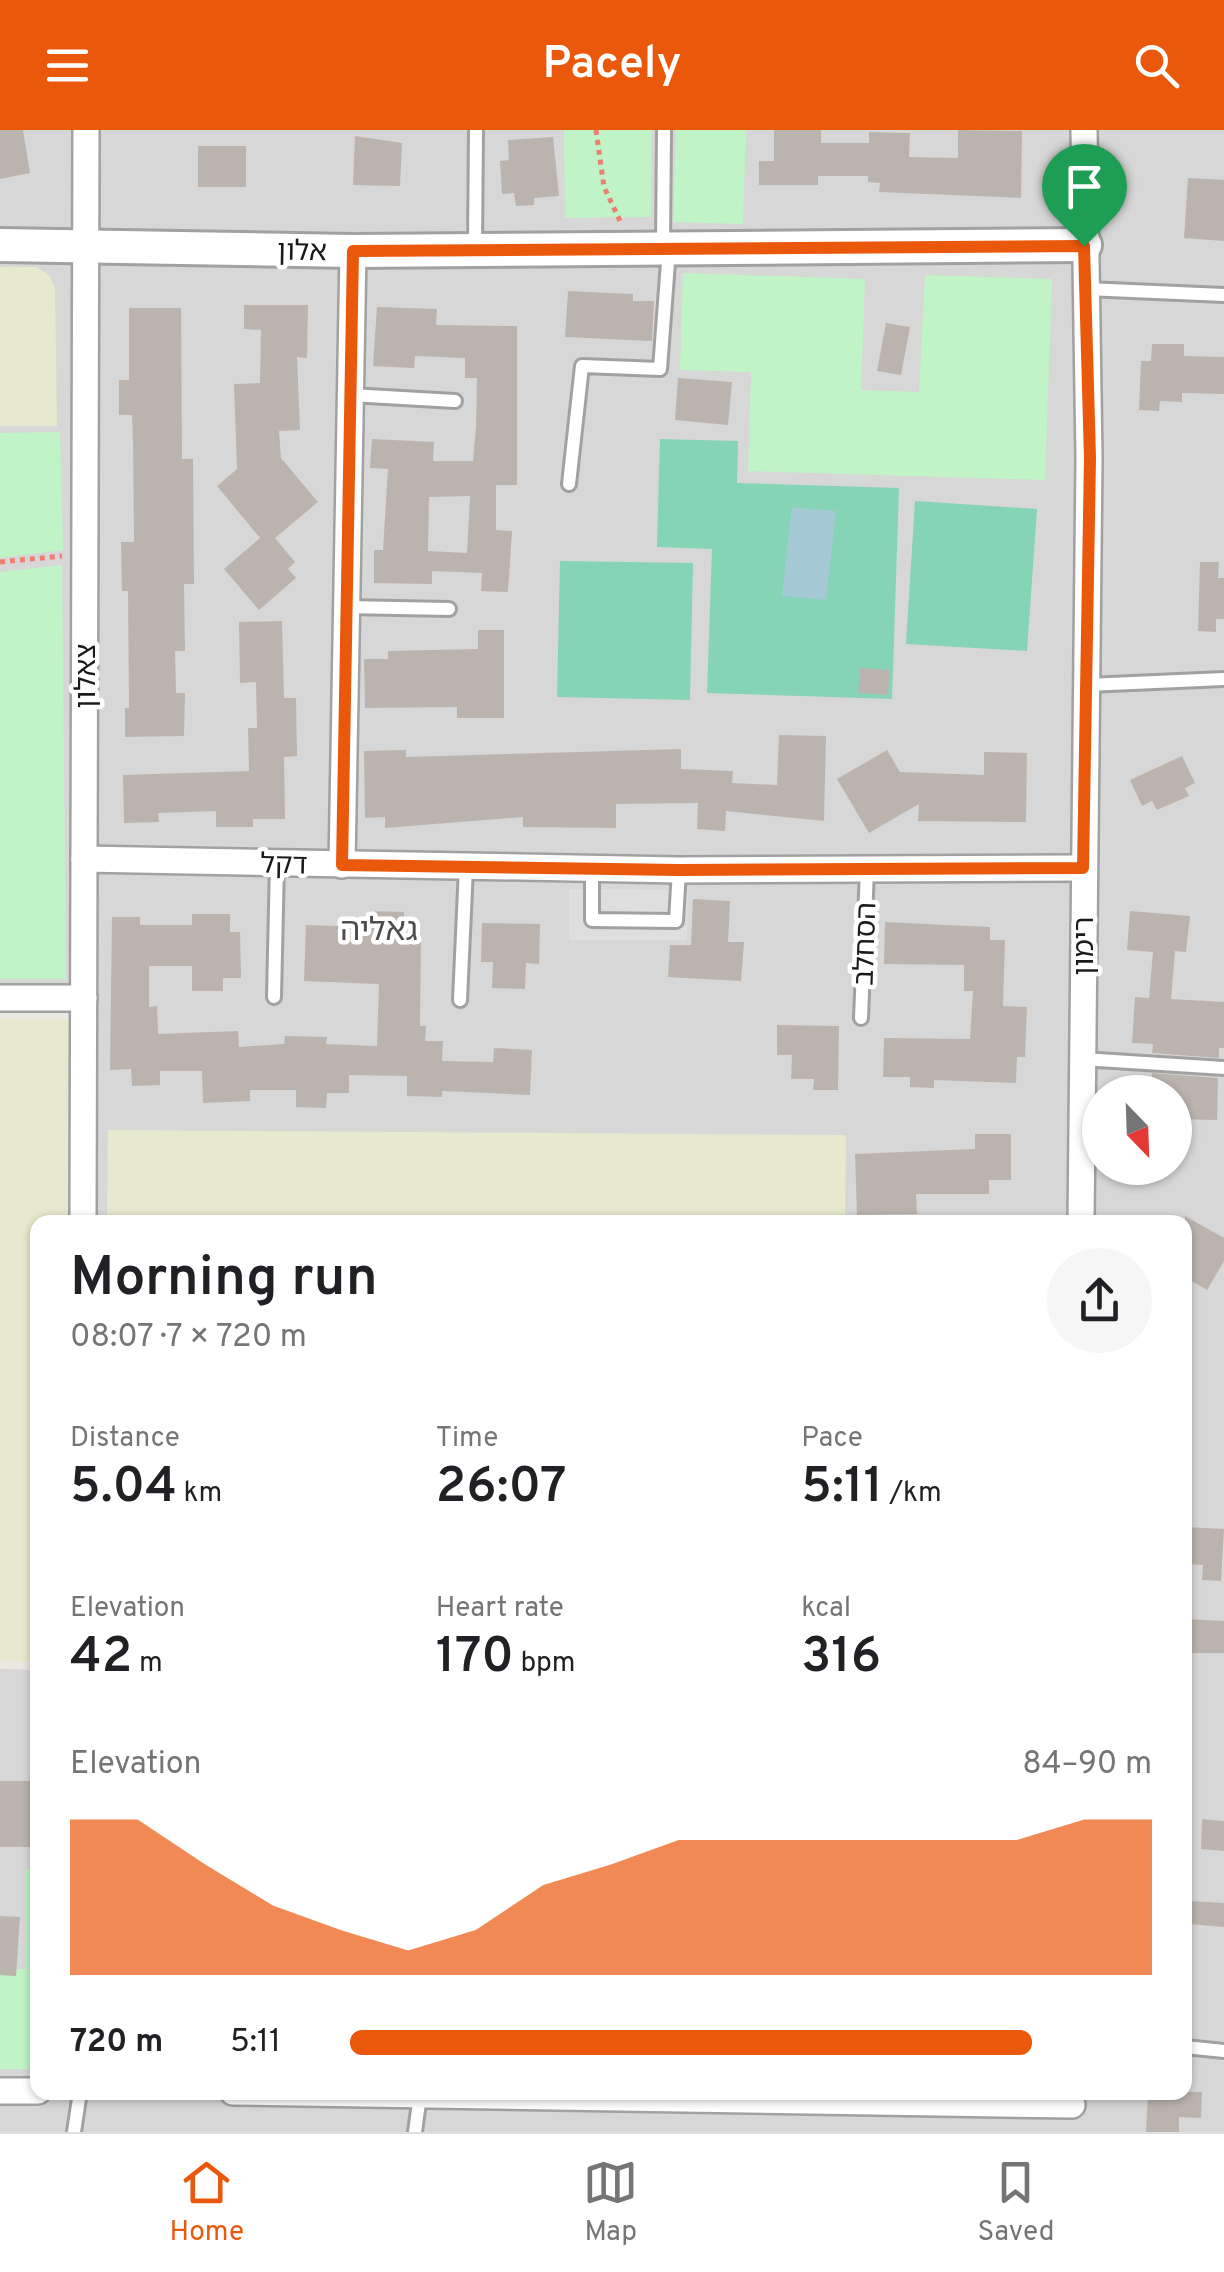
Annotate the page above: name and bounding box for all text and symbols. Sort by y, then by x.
text: Pacely [543,37,681,94]
icon: menu [40,38,95,93]
icon: search [1129,38,1184,93]
pin [1042,144,1127,247]
icon: arrive [1057,159,1112,214]
street label: אלון [277,235,327,271]
street label: צאלון [70,644,106,709]
street label: דקל [260,848,308,884]
street label: הסחלב [848,902,886,987]
district label: גאליה [340,912,418,952]
street label: רימון [1068,917,1104,975]
north arrow [1082,1075,1192,1185]
map controls [1082,1075,1192,1185]
text: Morning run [70,1245,378,1315]
button: share [1047,1248,1152,1353]
text: 08:07 · 7 × 720 m [70,1318,307,1358]
text: Distance [70,1421,180,1457]
text: Time [436,1421,498,1457]
text: Pace [801,1421,863,1457]
text: 5.04 [70,1457,177,1520]
text: 26:07 [436,1457,567,1520]
text: 5:11 [801,1457,883,1520]
text: km [177,1476,222,1512]
text: /km [883,1476,942,1512]
text: Elevation [70,1591,185,1627]
text: Heart rate [436,1591,564,1627]
text: kcal [801,1591,851,1627]
text: 42 [70,1627,132,1690]
text: 170 [436,1627,514,1690]
text: 316 [801,1627,881,1690]
text: m [132,1646,163,1682]
text: bpm [514,1646,575,1682]
text: Elevation [70,1745,202,1785]
text: 84–90 m [1022,1745,1152,1785]
text: 720 m [70,2023,163,2063]
text: 5:11 [230,2023,281,2063]
tab: Home [170,2155,244,2251]
tab: Map [583,2155,638,2251]
tab: Saved [977,2155,1054,2251]

